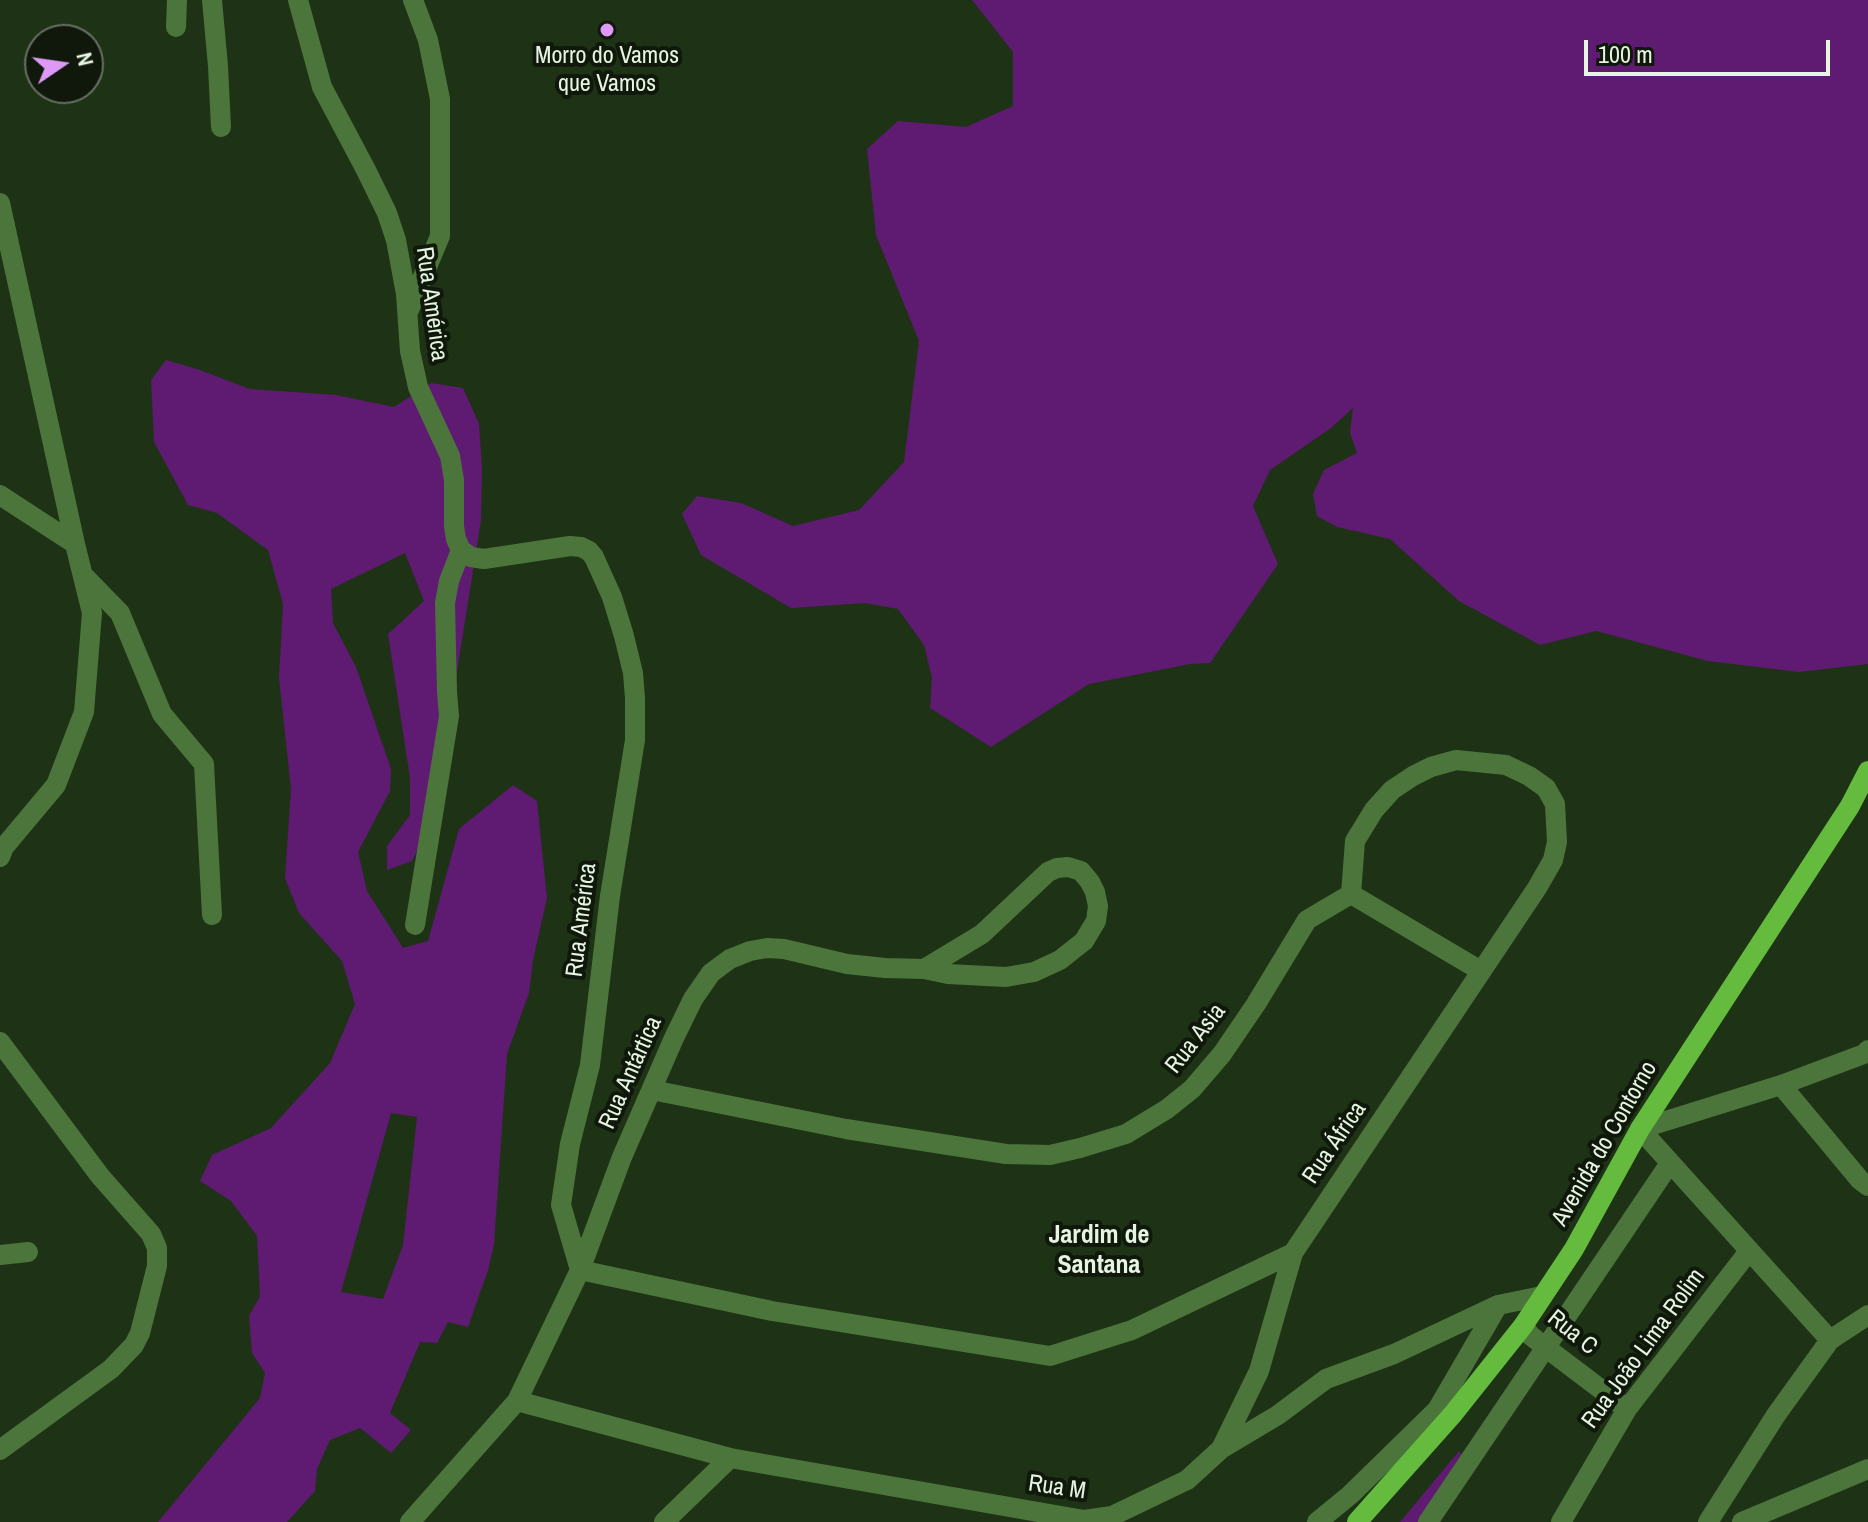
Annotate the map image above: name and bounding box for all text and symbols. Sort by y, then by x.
marker: Morro do Vamos que Vamos [598,21,616,39]
north arrow [24,24,104,104]
scale bar [1588,24,1834,74]
text: 100 m [1598,38,1653,70]
place label: Morro do Vamos que Vamos [535,43,679,99]
text: N [69,49,102,69]
street label: Rua América [409,245,453,363]
street label: Rua América [561,861,603,979]
street label: Rua Asia [1160,998,1232,1080]
street label: Rua Antártica [593,1012,669,1134]
street label: Avenida do Contorno [1546,1056,1664,1232]
street label: Rua África [1297,1096,1373,1190]
district label: Jardim de Santana [1049,1220,1149,1282]
street label: Rua João Lima Rolim [1576,1264,1712,1434]
street label: Rua C [1541,1304,1603,1362]
street label: Rua M [1026,1470,1088,1506]

